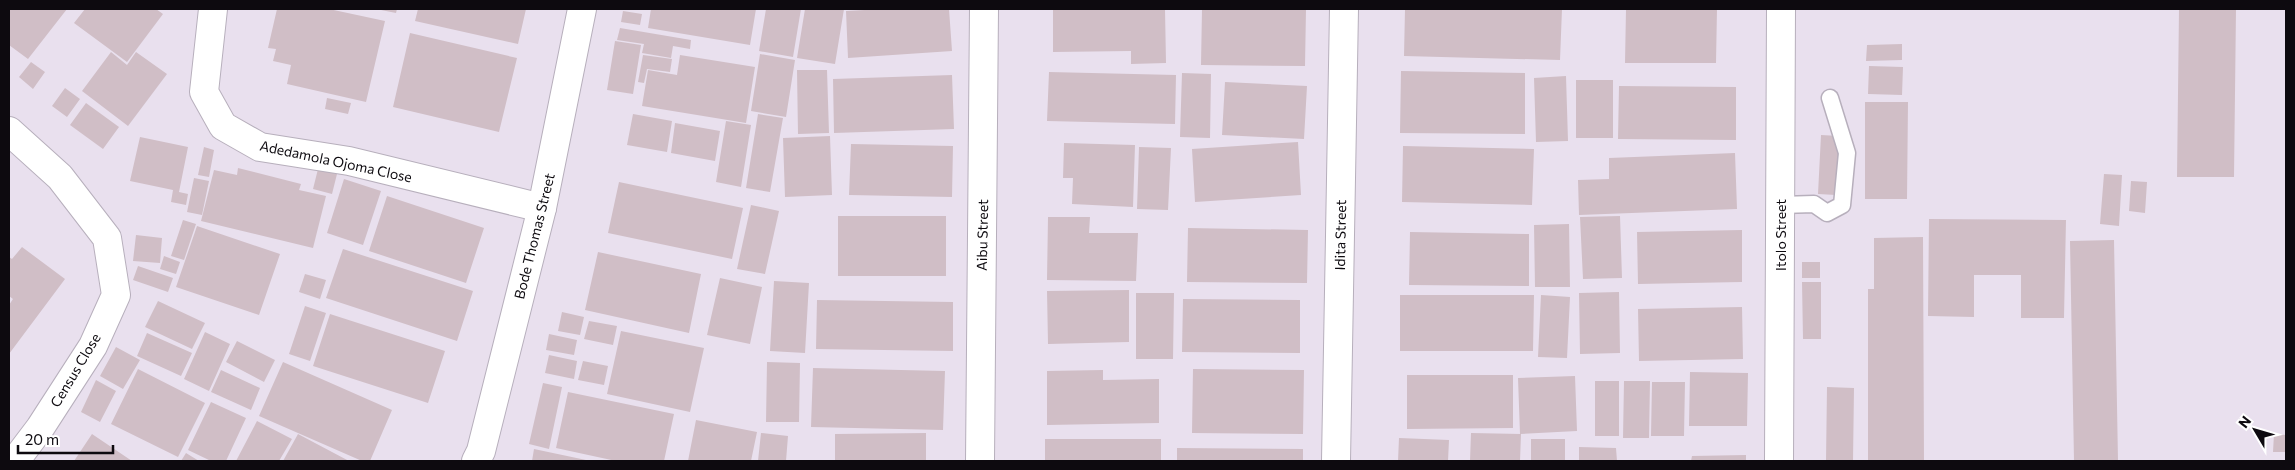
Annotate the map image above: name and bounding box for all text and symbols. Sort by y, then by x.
street label: Adedamola Ojoma Close [258,137,414,185]
street label: Bode Thomas Street [510,171,558,301]
street label: Aibu Street [973,199,991,271]
street label: Idita Street [1331,199,1349,271]
street label: Itolo Street [1772,199,1789,271]
street label: Census Close [46,330,104,410]
north arrow [2230,405,2280,455]
text: N [2234,412,2254,431]
scale bar [18,422,112,454]
text: 20 m [25,430,59,448]

